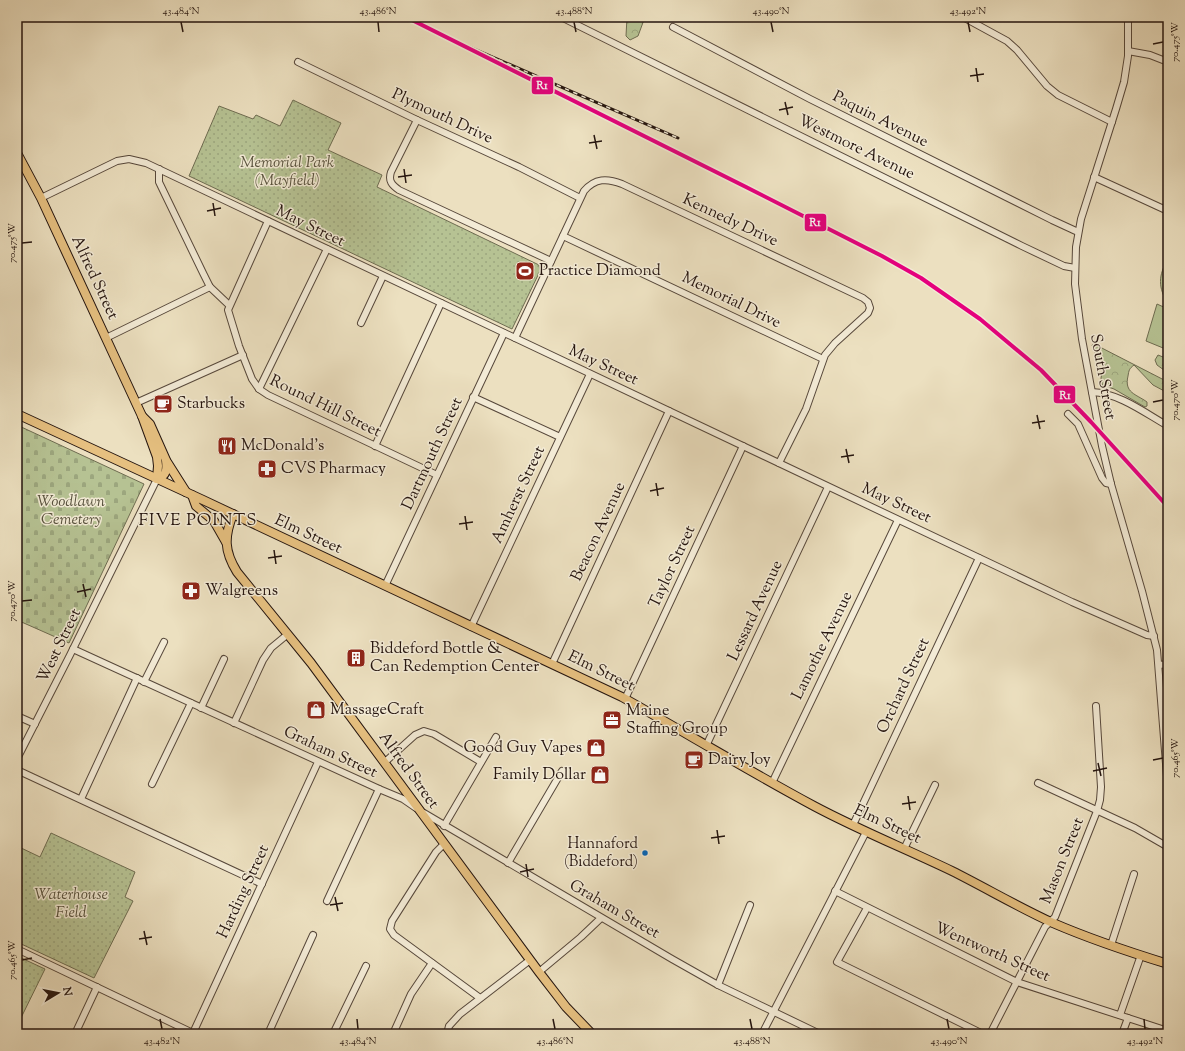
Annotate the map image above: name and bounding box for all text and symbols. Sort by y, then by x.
text: 43.484°N [162,4,200,19]
text: 43.486°N [359,4,397,19]
text: 43.488°N [555,4,593,19]
text: 43.490°N [752,4,790,19]
text: 43.492°N [950,4,986,19]
text: 70.475°W [1168,22,1183,62]
line badge: R1 [531,76,554,95]
text: R1 [535,78,548,94]
street label: Plymouth Drive [388,84,496,150]
street label: Paquin Avenue [828,86,932,154]
street label: Westmore Avenue [794,110,918,186]
park label: Memorial Park (Mayfield) [240,152,334,193]
street label: Kennedy Drive [678,189,782,253]
street label: May Street [271,200,349,254]
line badge: R1 [804,213,827,232]
text: R1 [808,215,821,231]
text: 70.475°W [5,223,20,263]
street label: Alfred Street [65,232,124,324]
sports icon: Practice Diamond [514,260,536,282]
place label: Practice Diamond [539,260,661,283]
street label: Memorial Drive [677,267,785,335]
street label: South Street [1083,332,1121,422]
street label: May Street [564,340,642,392]
street label: Round Hill Street [265,370,385,444]
text: 70.470°W [1168,380,1183,421]
line badge: R1 [1053,385,1076,404]
text: R1 [1058,388,1071,404]
cafe icon: Starbucks [152,393,174,415]
place label: Starbucks [177,393,245,416]
street label: Dartmouth Street [397,393,469,514]
restaurant icon: McDonald's [216,435,238,457]
place label: McDonald's [241,435,324,458]
street label: Amherst Street [486,442,552,548]
pharmacy icon: CVS Pharmacy [256,458,278,480]
place label: CVS Pharmacy [281,458,386,481]
street label: May Street [857,478,935,530]
street label: Beacon Avenue [566,479,632,585]
park label: Woodlawn Cemetery [37,491,106,532]
district label: FIVE POINTS [139,509,257,533]
street label: Elm Street [270,509,346,561]
street label: Taylor Street [644,521,702,612]
street label: Lessard Avenue [723,557,789,665]
pharmacy icon: Walgreens [180,580,202,602]
place label: Walgreens [205,580,278,603]
text: 70.470°W [5,581,20,622]
street label: Lamothe Avenue [787,588,859,704]
street label: West Street [32,604,88,687]
street label: Orchard Street [872,634,936,738]
place label: Biddeford Bottle & Can Redemption Center [370,638,539,679]
street label: Elm Street [564,646,639,698]
building icon: Biddeford Bottle & Can Redemption Center [345,647,367,669]
shop icon: MassageCraft [305,699,327,721]
place label: MassageCraft [330,699,425,722]
place label: Maine Staffing Group [626,700,728,741]
office icon: Maine Staffing Group [601,709,623,731]
street label: Graham Street [279,721,381,785]
street label: Alfred Street [372,728,444,815]
place label: Good Guy Vapes [463,737,582,760]
shop icon: Good Guy Vapes [585,737,607,759]
text: 70.465°W [1168,738,1183,778]
cafe icon: Dairy Joy [683,749,705,771]
place label: Dairy Joy [708,749,771,772]
place label: Family Dollar [493,764,586,787]
shop icon: Family Dollar [589,764,611,786]
street label: Elm Street [849,799,925,851]
street label: Mason Street [1035,814,1091,908]
place label: Hannaford (Biddeford) [564,834,639,873]
street label: Harding Street [212,841,276,943]
marker: Hannaford (Biddeford) [640,848,650,858]
street label: Graham Street [564,875,664,946]
park label: Waterhouse Field [34,884,108,925]
street label: Wentworth Street [931,917,1054,989]
text: 70.465°W [5,940,20,980]
north arrow [38,973,78,1013]
text: N [58,985,76,997]
text: 43.482°N [144,1034,180,1049]
text: 43.484°N [339,1034,377,1049]
text: 43.486°N [536,1034,574,1049]
text: 43.488°N [733,1034,771,1049]
text: 43.490°N [930,1034,968,1049]
text: 43.492°N [1127,1034,1163,1049]

